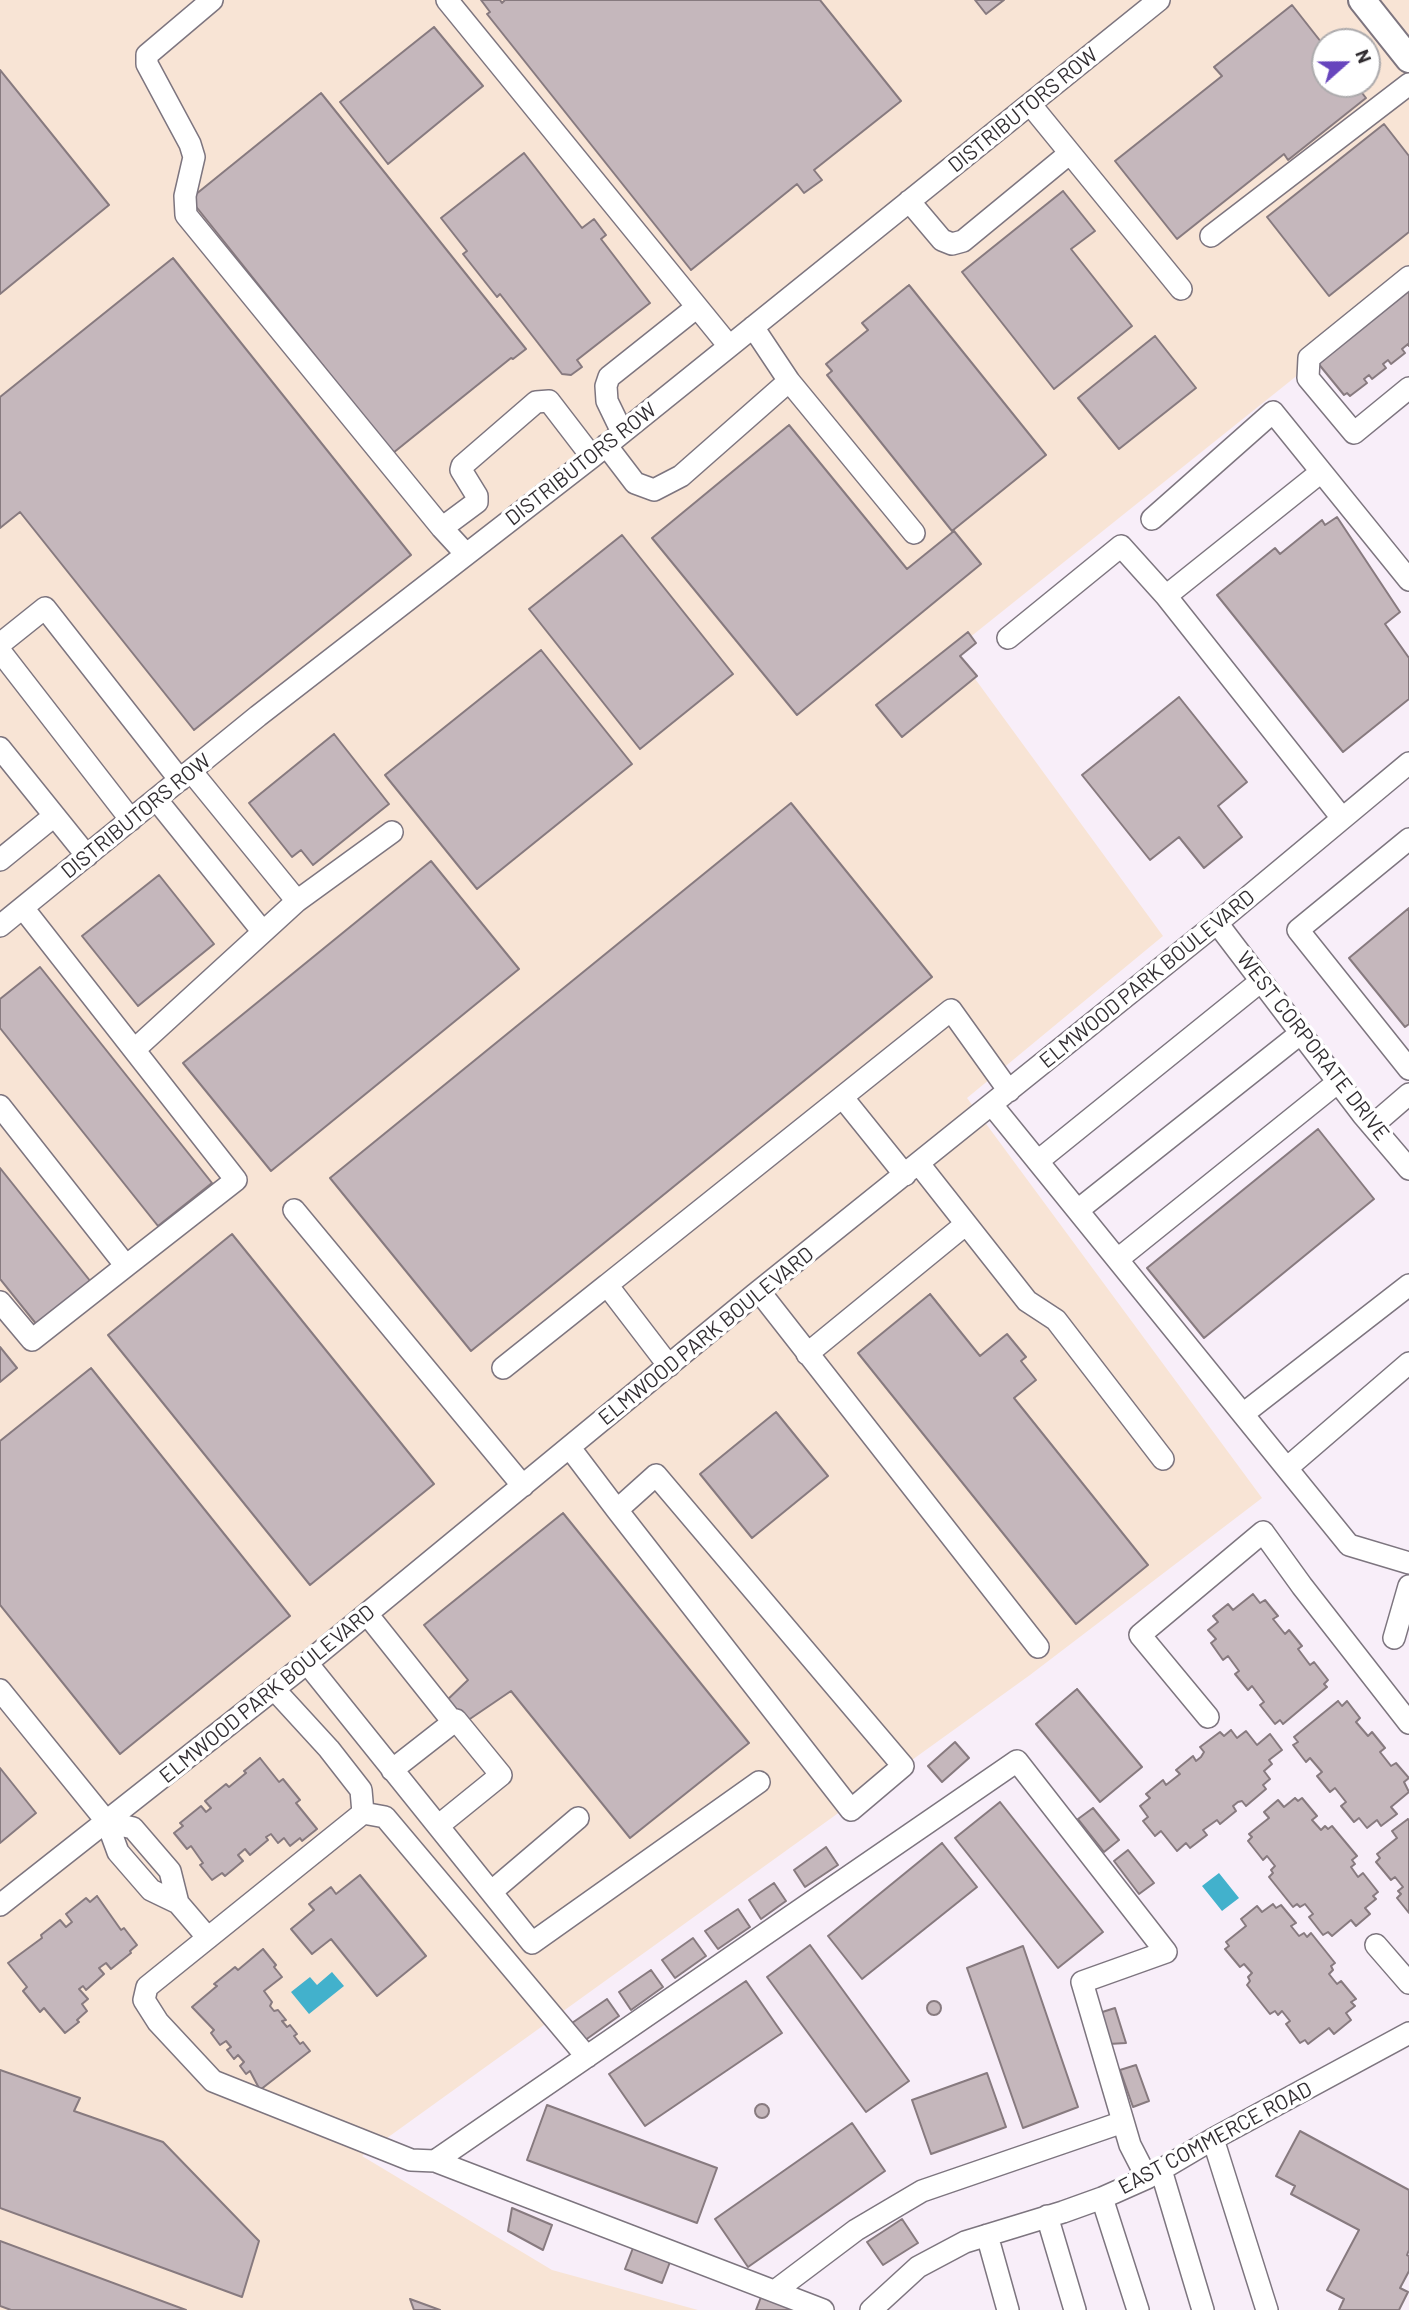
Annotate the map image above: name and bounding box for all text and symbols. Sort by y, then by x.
north arrow [1311,28,1381,98]
street label: DISTRIBUTORS ROW [943,42,1103,178]
text: N [1351,46,1377,66]
street label: DISTRIBUTORS ROW [500,397,662,531]
street label: DISTRIBUTORS ROW [56,748,216,884]
street label: ELMWOOD PARK BOULEVARD [1034,884,1260,1074]
street label: WEST CORPORATE DRIVE [1231,946,1395,1146]
street label: ELMWOOD PARK BOULEVARD [593,1241,819,1431]
street label: ELMWOOD PARK BOULEVARD [154,1599,380,1789]
street label: EAST COMMERCE ROAD [1114,2076,1316,2200]

